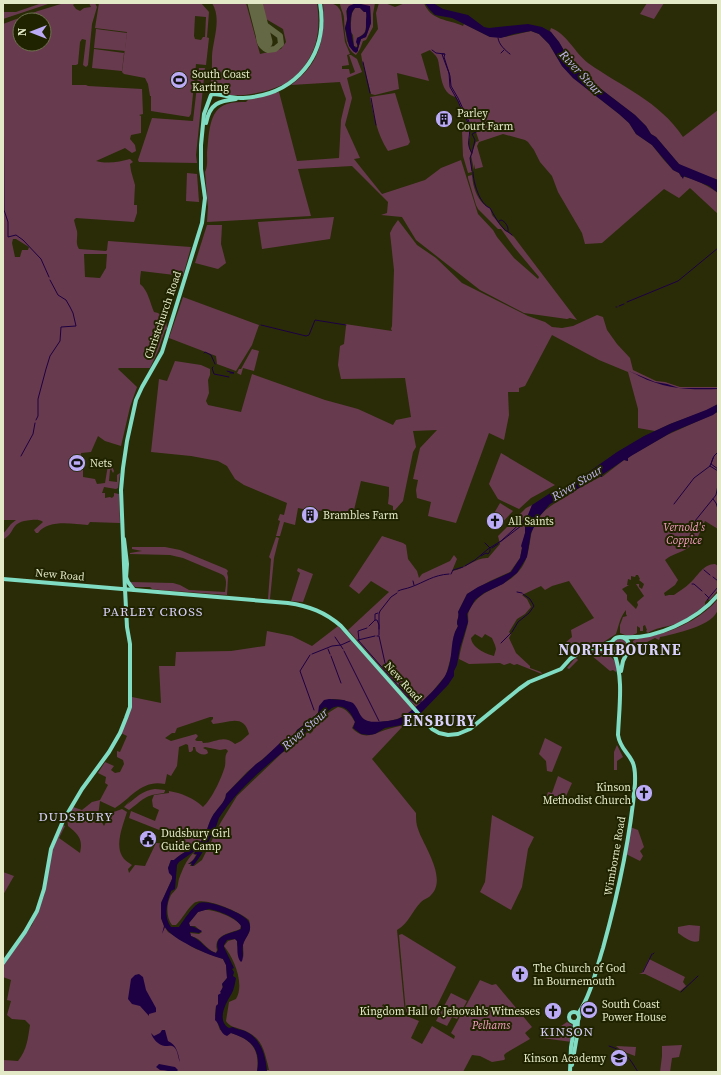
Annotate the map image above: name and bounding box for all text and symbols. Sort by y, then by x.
north arrow [12,12,52,52]
text: N [15,28,30,36]
water label: River Stour [555,46,607,100]
place label: South Coast Karting [192,67,250,95]
sports icon: South Coast Karting [169,70,189,90]
place label: Parley Court Farm [457,106,513,134]
building icon: Parley Court Farm [434,109,454,129]
street label: Christchurch Road [141,268,185,361]
sports icon: Nets [67,453,87,473]
place label: Nets [90,456,112,471]
water label: River Stour [548,461,606,505]
building icon: Brambles Farm [300,505,320,525]
place label: Brambles Farm [323,508,398,523]
church icon: All Saints [485,511,505,531]
place label: All Saints [508,514,554,529]
park label: Vernold's Coppice [663,520,705,548]
street label: New Road [35,565,86,585]
district label: PARLEY CROSS [103,603,203,620]
district label: NORTHBOURNE [558,639,682,660]
street label: New Road [381,659,426,706]
water label: River Stour [278,704,332,754]
district label: ENSBURY [403,710,477,731]
place label: Kinson Methodist Church [543,780,631,808]
church icon: Kinson Methodist Church [634,783,654,803]
district label: DUDSBURY [39,808,113,825]
street label: Wimborne Road [601,814,629,897]
place label: Dudsbury Girl Guide Camp [161,826,230,854]
public building icon: Dudsbury Girl Guide Camp [138,829,158,849]
place label: The Church of God In Bournemouth [533,961,626,989]
church icon: The Church of God In Bournemouth [510,964,530,984]
place label: South Coast Power House [602,997,667,1025]
sports icon: South Coast Power House [579,1000,599,1020]
church icon: Kingdom Hall of Jehovah's Witnesses [543,1001,563,1021]
place label: Kingdom Hall of Jehovah's Witnesses [360,1004,540,1019]
park label: Pelhams [471,1018,510,1033]
district label: KINSON [540,1023,594,1040]
school or university icon: Kinson Academy [609,1048,629,1068]
place label: Kinson Academy [524,1051,606,1066]

